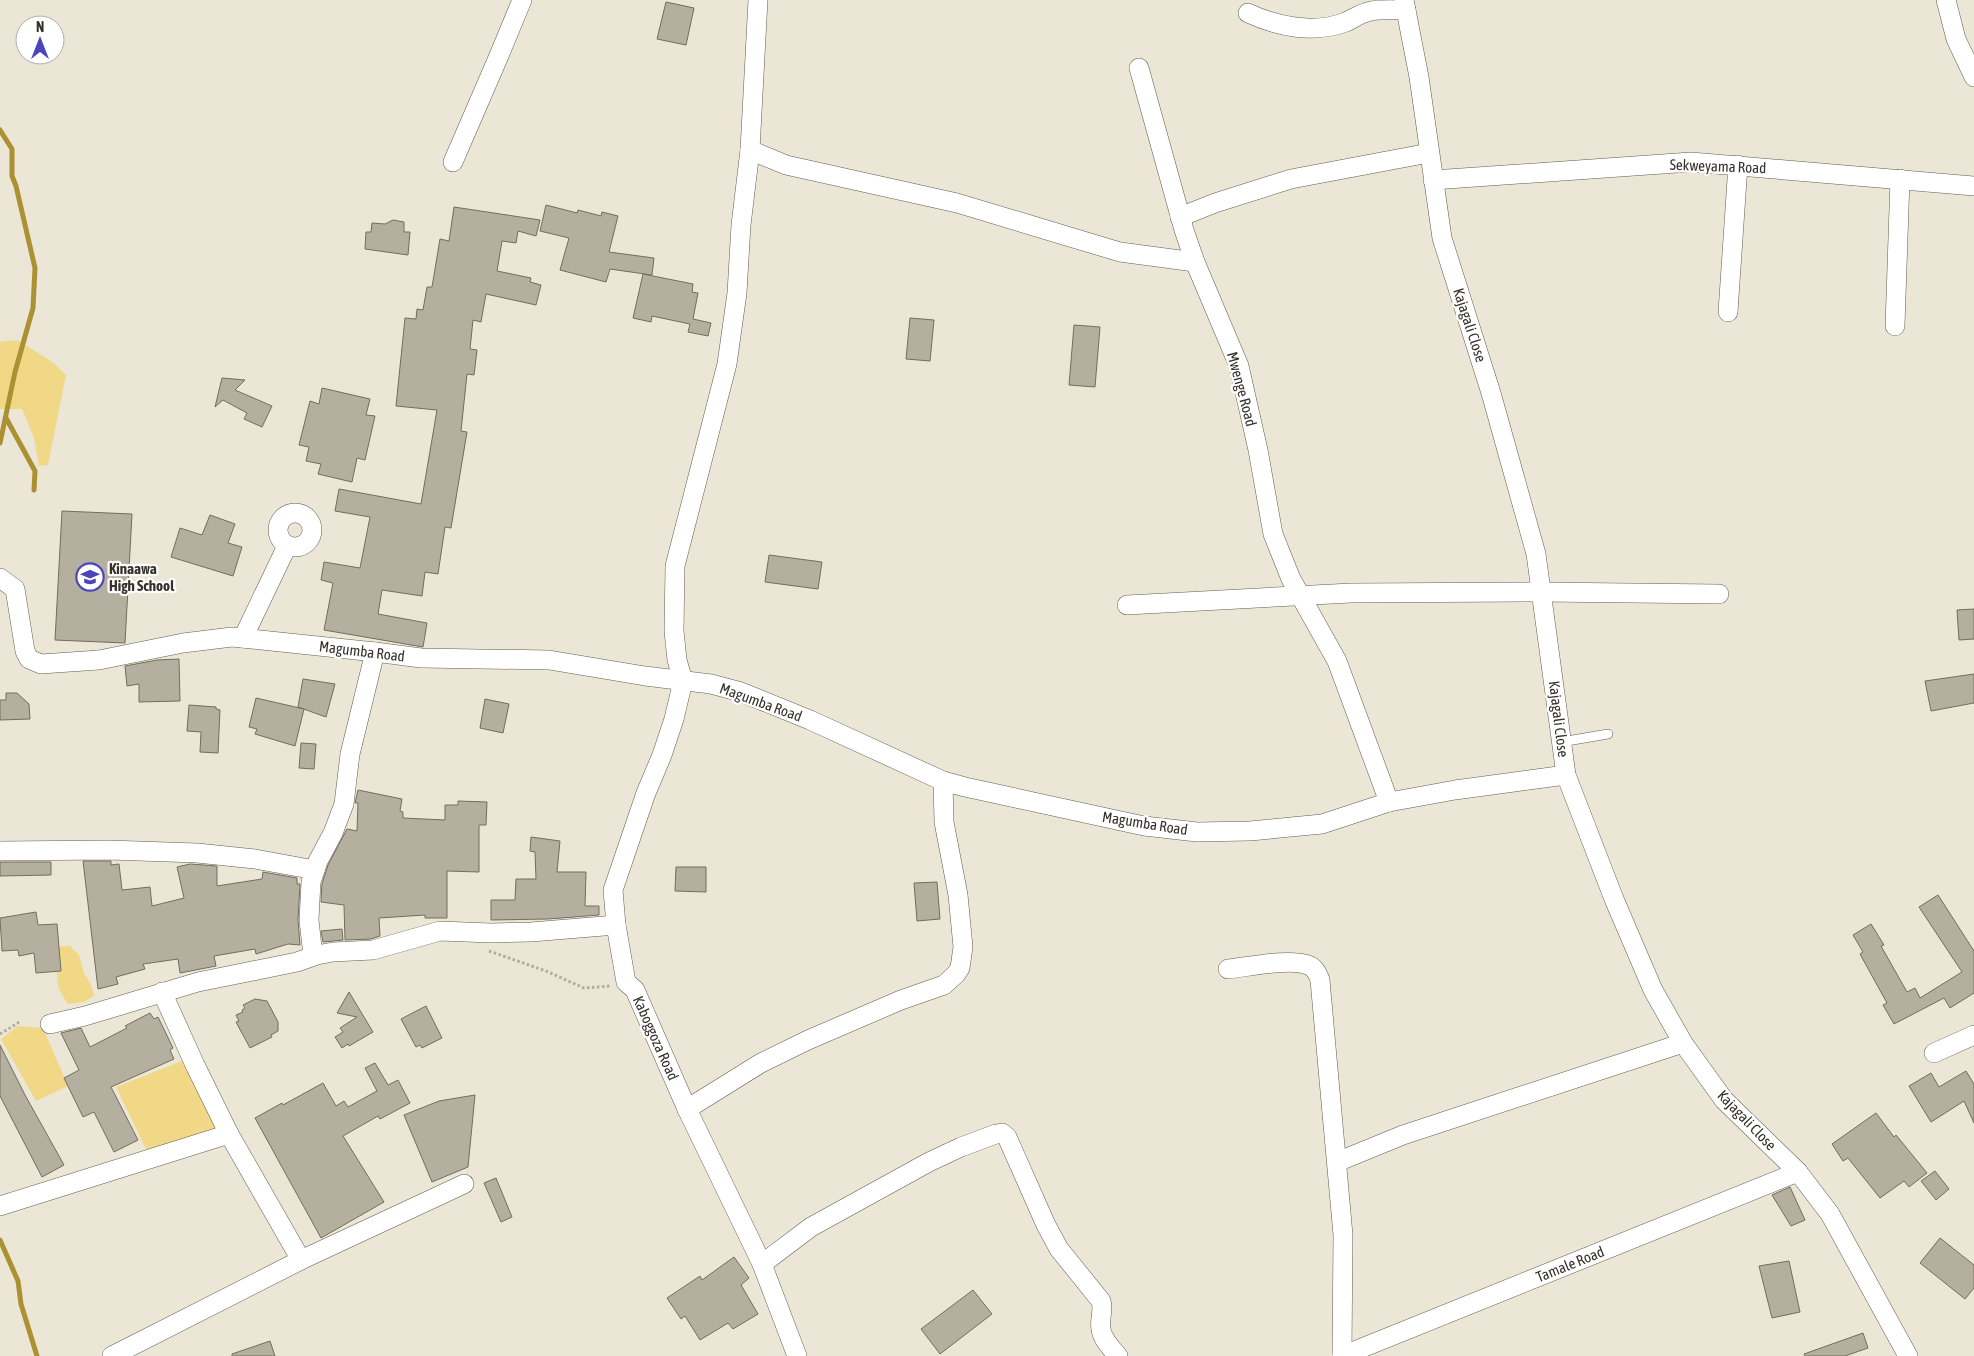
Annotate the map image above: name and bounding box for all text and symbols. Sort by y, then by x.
north arrow [15,15,65,65]
text: N [36,19,44,35]
street label: Sekweyama Road [1669,156,1767,176]
street label: Kajagali Close [1450,286,1490,364]
street label: Mwenge Road [1224,350,1260,428]
place label: Kinaawa High School [109,560,175,594]
school or university icon: Kinaawa High School [75,562,105,592]
street label: Magumba Road [318,637,406,665]
street label: Magumba Road [718,679,804,725]
street label: Kajagali Close [1546,680,1572,758]
street label: Magumba Road [1101,808,1189,838]
street label: Kaboggoza Road [630,993,682,1083]
street label: Kajagali Close [1714,1086,1780,1154]
street label: Tamale Road [1534,1243,1606,1285]

